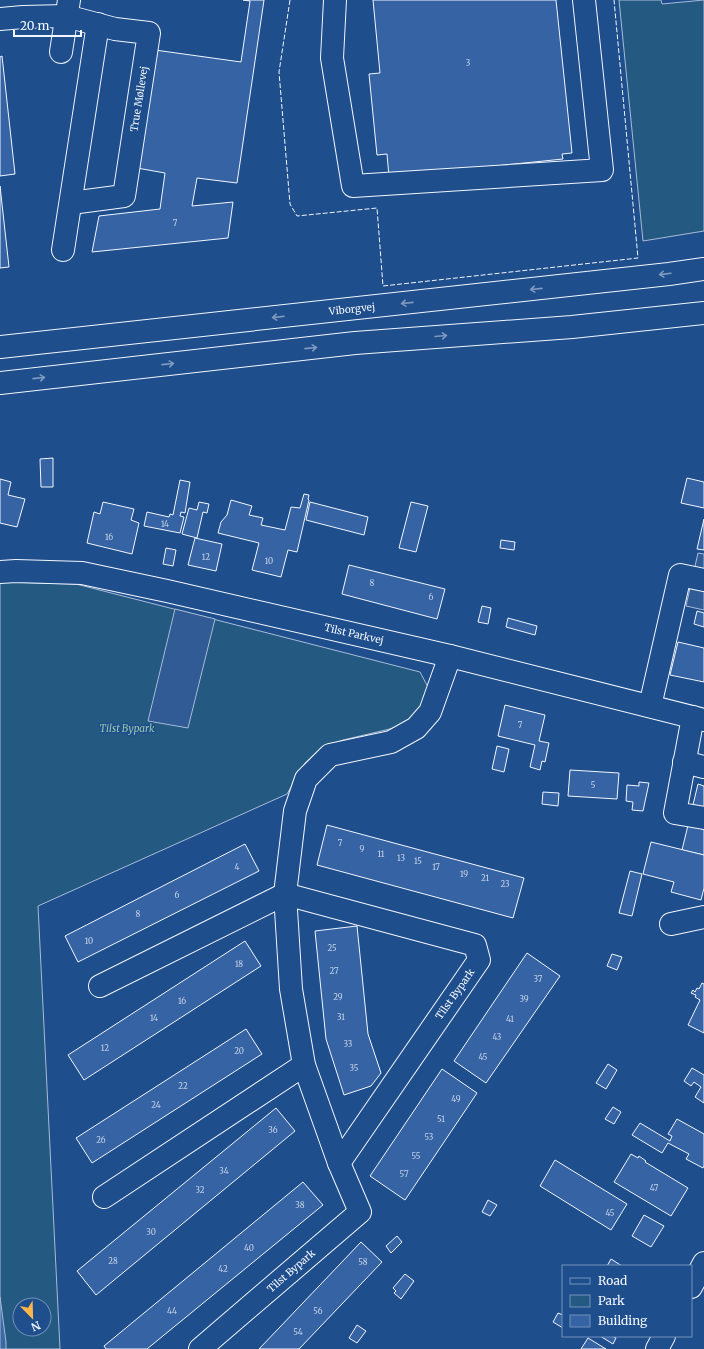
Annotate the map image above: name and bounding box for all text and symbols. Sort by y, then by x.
scale bar [14,12,81,38]
text: 20 m [20,18,49,33]
house number: 3 [466,58,471,68]
street label: True Møllevej [127,65,151,133]
house number: 7 [173,218,178,228]
one-way arrow [659,271,672,278]
one-way arrow [530,285,543,292]
one-way arrow [401,299,414,307]
street label: Viborgvej [327,300,376,318]
one-way arrow [272,313,285,321]
one-way arrow [434,333,447,340]
one-way arrow [304,344,317,352]
one-way arrow [161,360,174,368]
one-way arrow [32,375,45,382]
house number: 14 [161,519,169,529]
house number: 16 [105,532,113,542]
house number: 12 [202,552,210,562]
house number: 10 [265,556,273,566]
house number: 8 [370,578,375,588]
house number: 6 [429,592,434,602]
street label: Tilst Parkvej [323,621,385,647]
house number: 7 [518,720,523,730]
park label: Tilst Bypark [100,722,155,735]
house number: 5 [591,780,596,790]
house number: 7 [338,838,343,848]
house number: 9 [360,844,365,854]
house number: 11 [378,849,385,859]
house number: 13 [397,853,405,863]
house number: 15 [414,856,422,866]
house number: 4 [235,862,240,872]
house number: 17 [432,862,440,872]
house number: 19 [460,869,468,879]
house number: 21 [481,873,489,883]
house number: 23 [500,879,510,889]
house number: 6 [175,890,180,900]
house number: 8 [136,909,141,919]
house number: 10 [85,936,93,946]
house number: 25 [327,943,337,953]
house number: 18 [235,959,243,969]
street label: Tilst Bypark [433,965,478,1022]
house number: 27 [329,966,339,976]
house number: 37 [534,974,543,984]
house number: 29 [333,992,343,1002]
house number: 39 [519,994,529,1004]
house number: 16 [178,996,186,1006]
house number: 31 [337,1012,345,1022]
house number: 14 [150,1013,158,1023]
house number: 41 [506,1014,514,1024]
house number: 43 [493,1032,502,1042]
house number: 33 [344,1039,353,1049]
house number: 12 [101,1043,109,1053]
house number: 20 [234,1046,244,1056]
house number: 45 [479,1052,488,1062]
house number: 35 [350,1063,359,1073]
house number: 22 [178,1081,188,1091]
house number: 49 [451,1094,461,1104]
house number: 24 [151,1100,161,1110]
house number: 51 [437,1114,445,1124]
house number: 36 [268,1125,278,1135]
house number: 53 [425,1132,434,1142]
house number: 26 [96,1135,106,1145]
house number: 55 [412,1151,421,1161]
house number: 34 [219,1166,229,1176]
house number: 57 [400,1169,409,1179]
house number: 47 [650,1183,659,1193]
house number: 32 [195,1185,205,1195]
house number: 38 [295,1200,305,1210]
house number: 45 [606,1208,615,1218]
house number: 30 [146,1227,156,1237]
house number: 40 [244,1243,254,1253]
street label: Tilst Bypark [264,1246,318,1295]
house number: 28 [108,1256,118,1266]
house number: 58 [358,1257,368,1267]
house number: 42 [218,1264,228,1274]
legend [562,1265,692,1337]
text: Road [598,1273,627,1288]
text: Park [598,1293,625,1308]
north arrow [12,1297,52,1337]
house number: 44 [167,1306,177,1316]
house number: 56 [313,1306,323,1316]
text: Building [598,1313,648,1328]
text: N [29,1318,43,1334]
house number: 54 [293,1327,303,1337]

